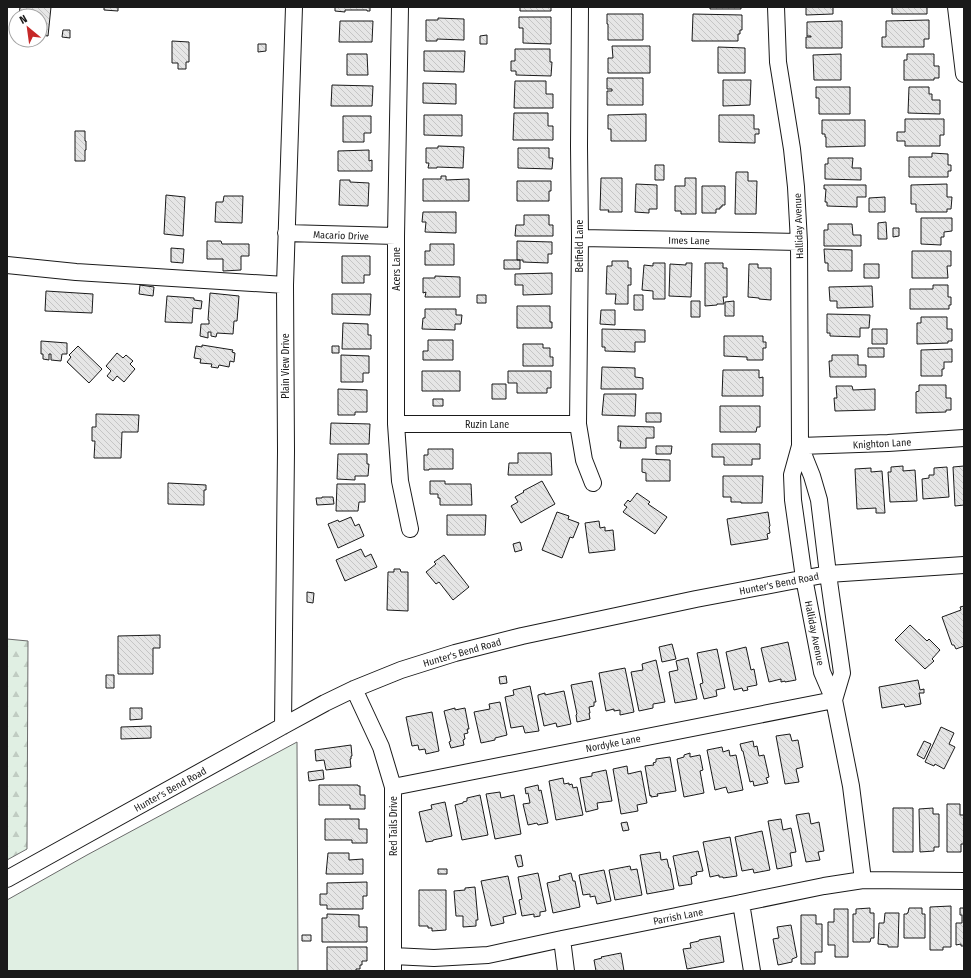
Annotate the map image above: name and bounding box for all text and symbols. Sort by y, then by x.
north arrow [8,8,48,48]
text: N [17,12,29,27]
street label: Halliday Avenue [792,193,806,259]
street label: Belfield Lane [574,219,586,273]
street label: Macario Drive [313,229,369,243]
street label: Imes Lane [668,235,710,247]
street label: Acers Lane [391,247,403,291]
street label: Plain View Drive [280,333,292,399]
street label: Ruzin Lane [465,419,509,431]
street label: Knighton Lane [853,436,912,452]
street label: Hunter's Bend Road [738,570,820,598]
street label: Halliday Avenue [802,600,826,667]
street label: Hunter's Bend Road [422,636,503,670]
street label: Nordyke Lane [585,733,642,755]
street label: Hunter's Bend Road [132,765,209,815]
street label: Red Tails Drive [388,796,400,856]
street label: Parrish Lane [652,906,704,928]

